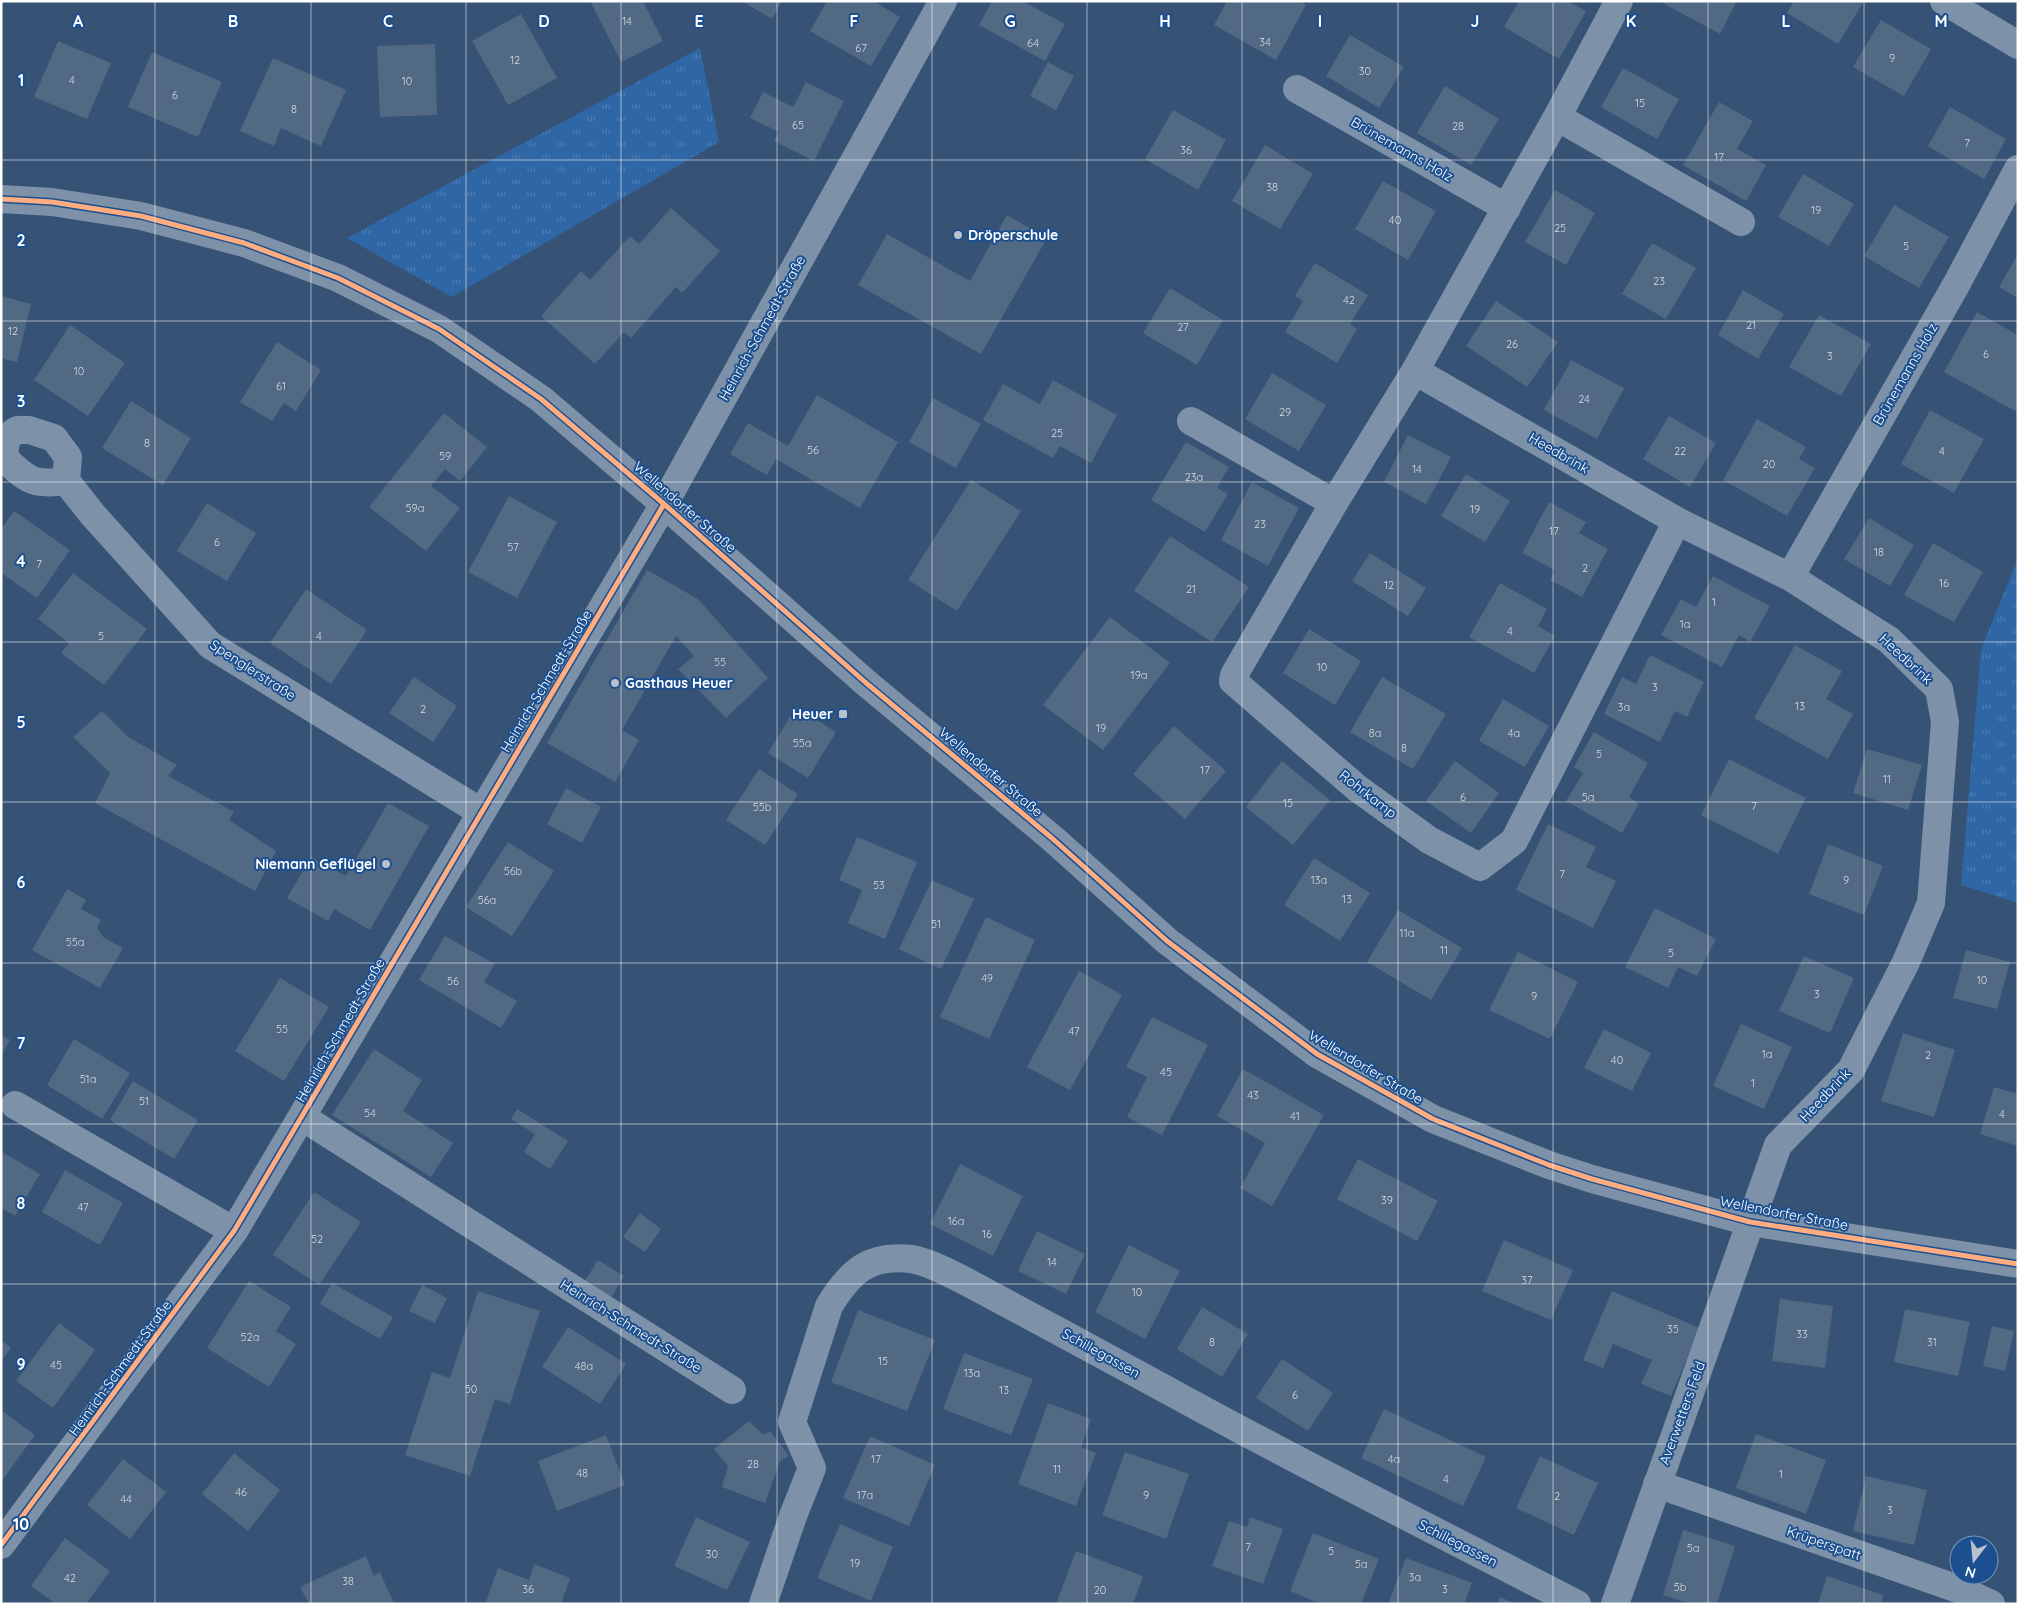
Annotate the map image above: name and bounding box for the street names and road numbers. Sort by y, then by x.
street label: Brünemanns Holz [1348,113,1456,186]
street label: Heinrich-Schmedt-Straße [715,252,809,404]
street label: Brünemanns Holz [1869,320,1942,428]
street label: Heedbrink [1526,428,1592,478]
street label: Wellendorfer Straße [630,457,740,557]
street label: Heinrich-Schmedt-Straße [496,606,596,756]
street label: Heedbrink [1875,630,1937,688]
street label: Spenglerstraße [207,636,299,705]
street label: Wellendorfer Straße [935,723,1047,821]
street label: Rohrkamp [1336,766,1400,822]
street label: Heinrich-Schmedt-Straße [291,955,389,1105]
street label: Wellendorfer Straße [1306,1026,1427,1108]
street label: Heedbrink [1796,1064,1854,1126]
street label: Wellendorfer Straße [1718,1192,1850,1234]
street label: Heinrich-Schmedt-Straße [557,1275,705,1377]
street label: Heinrich-Schmedt-Straße [65,1297,175,1439]
street label: Schillegassen [1059,1324,1143,1382]
street label: Averwetters Feld [1655,1359,1709,1467]
street label: Schillegassen [1415,1515,1501,1571]
street label: Krüperspatt [1784,1522,1864,1564]

